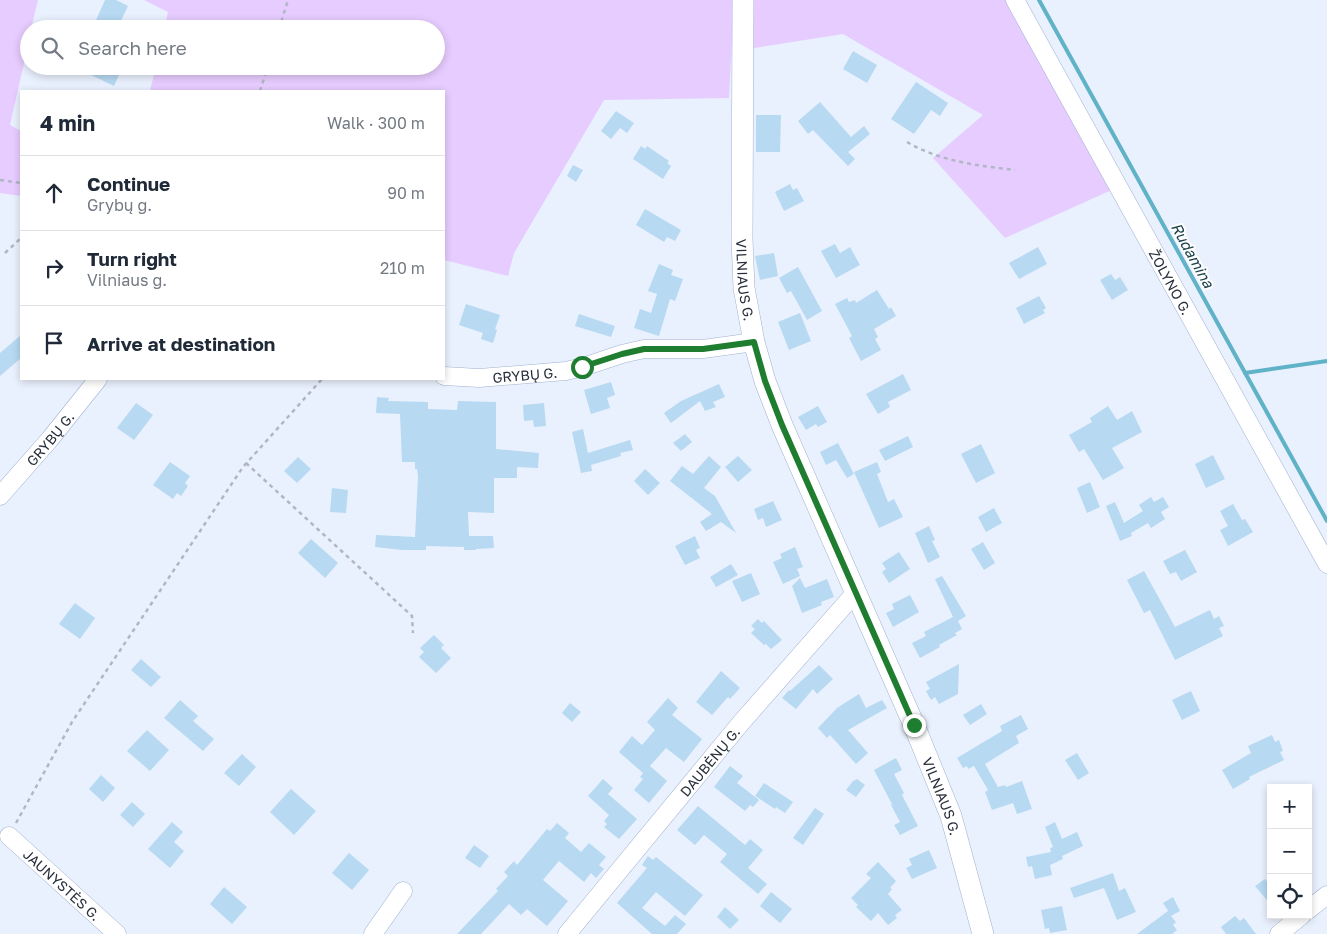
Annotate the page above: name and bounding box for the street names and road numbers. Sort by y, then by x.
street label: VILNIAUS G. [734,239,758,322]
street label: ŽOLYNO G. [1146,246,1196,317]
street label: GRYBŲ G. [492,363,558,385]
street label: GRYBŲ G. [22,408,77,469]
street label: DAUBĖNŲ G. [676,723,743,799]
street label: VILNIAUS G. [919,755,964,837]
street label: JAUNYSTĖS G. [20,845,104,924]

